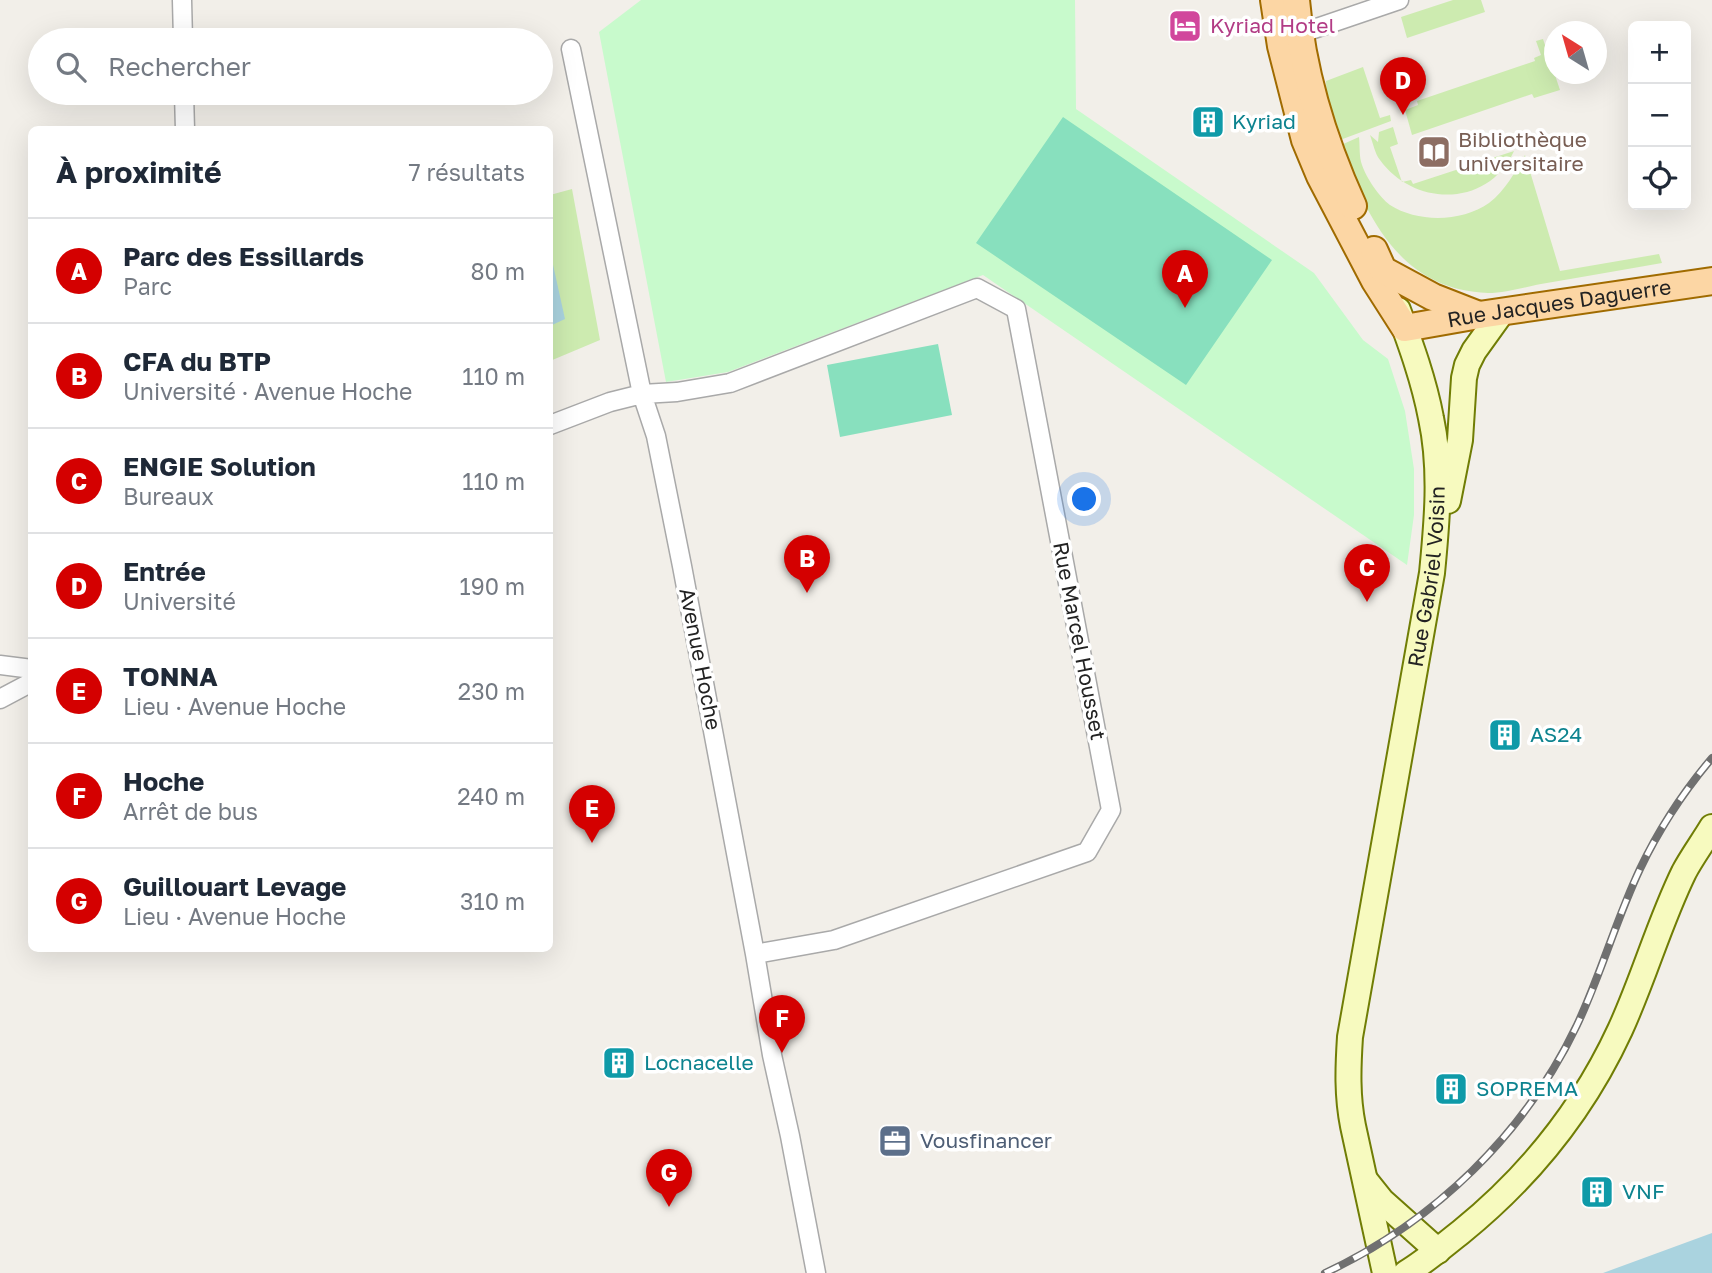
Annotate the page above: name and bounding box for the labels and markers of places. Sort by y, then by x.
hotel icon: Kyriad Hotel [1166,7,1204,45]
place label: Kyriad Hotel [1210,12,1335,38]
pin: D [1380,57,1426,115]
building icon: Kyriad [1189,103,1227,141]
place label: Kyriad [1232,108,1296,134]
place label: Bibliothèque universitaire [1458,126,1587,176]
library icon: Bibliothèque universitaire [1415,133,1453,171]
pin: A [1162,250,1208,308]
pin: B [784,535,830,593]
pin: C [1344,544,1390,602]
building icon: AS24 [1486,716,1524,754]
place label: AS24 [1530,721,1582,747]
pin: E [569,785,615,843]
pin: F [759,995,805,1053]
building icon: Locnacelle [600,1044,638,1082]
place label: Locnacelle [644,1049,754,1075]
building icon: SOPREMA [1432,1070,1470,1108]
place label: SOPREMA [1476,1075,1578,1101]
office icon: Vousfinancer [876,1122,914,1160]
place label: Vousfinancer [920,1127,1052,1153]
pin: G [646,1149,692,1207]
building icon: VNF [1578,1173,1616,1211]
place label: VNF [1622,1178,1665,1204]

